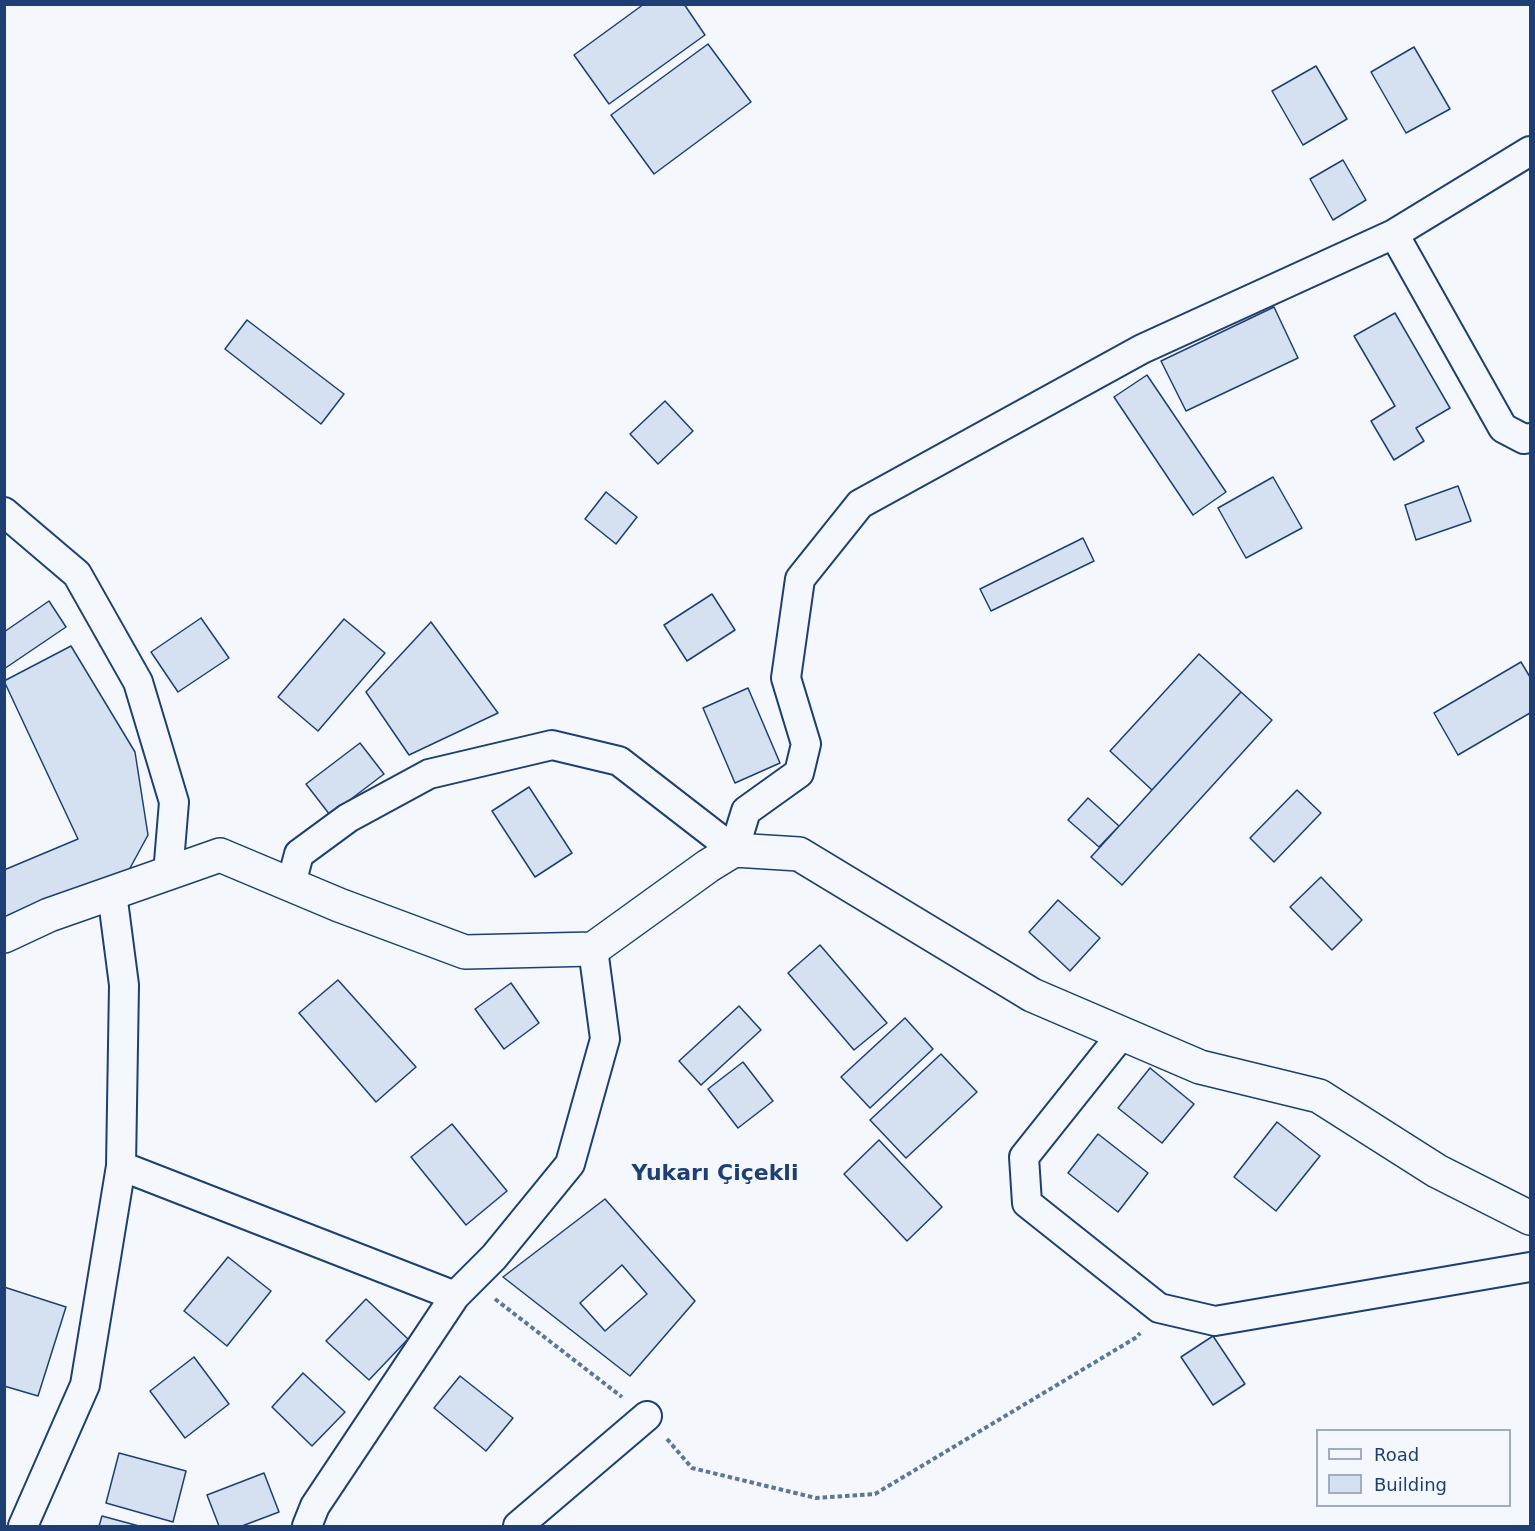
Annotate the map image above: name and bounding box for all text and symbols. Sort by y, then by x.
district label: Yukarı Çiçekli [632,1161,798,1187]
legend [1316,1429,1511,1507]
text: Road [1374,1444,1419,1465]
text: Building [1374,1474,1447,1495]

